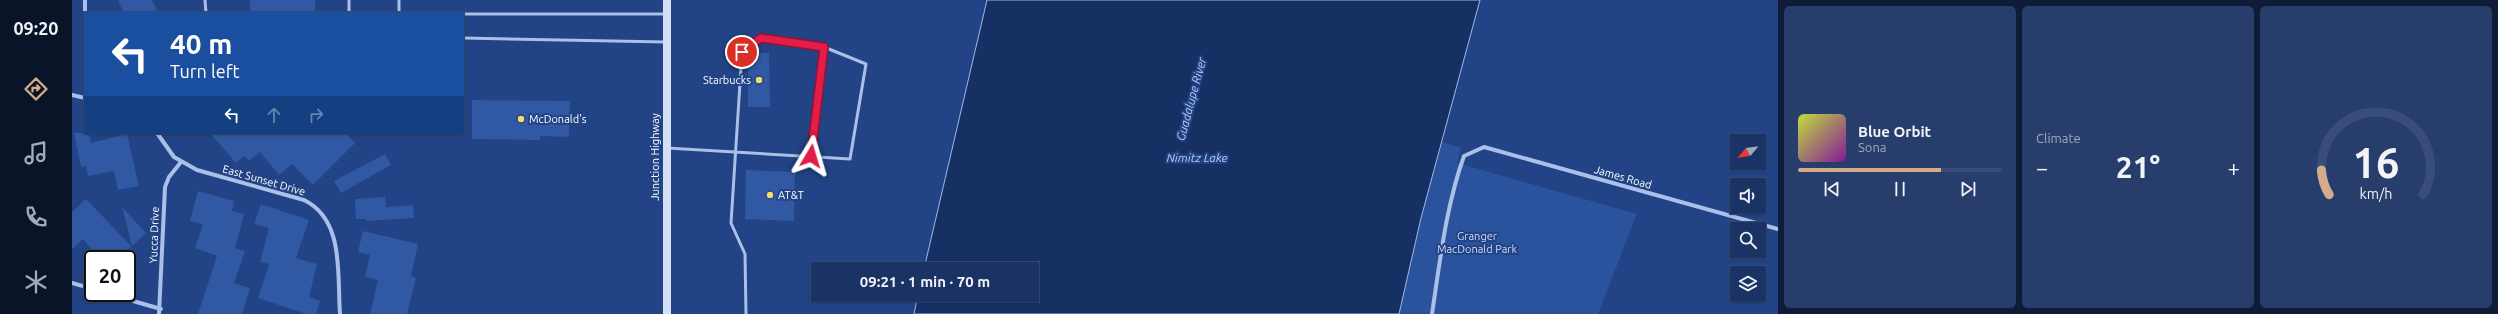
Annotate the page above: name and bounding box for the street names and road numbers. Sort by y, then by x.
street label: Junction Highway [649,112,661,201]
street label: East Sunset Drive [221,162,307,198]
street label: James Road [1593,163,1653,191]
street label: Yucca Drive [147,206,161,264]

